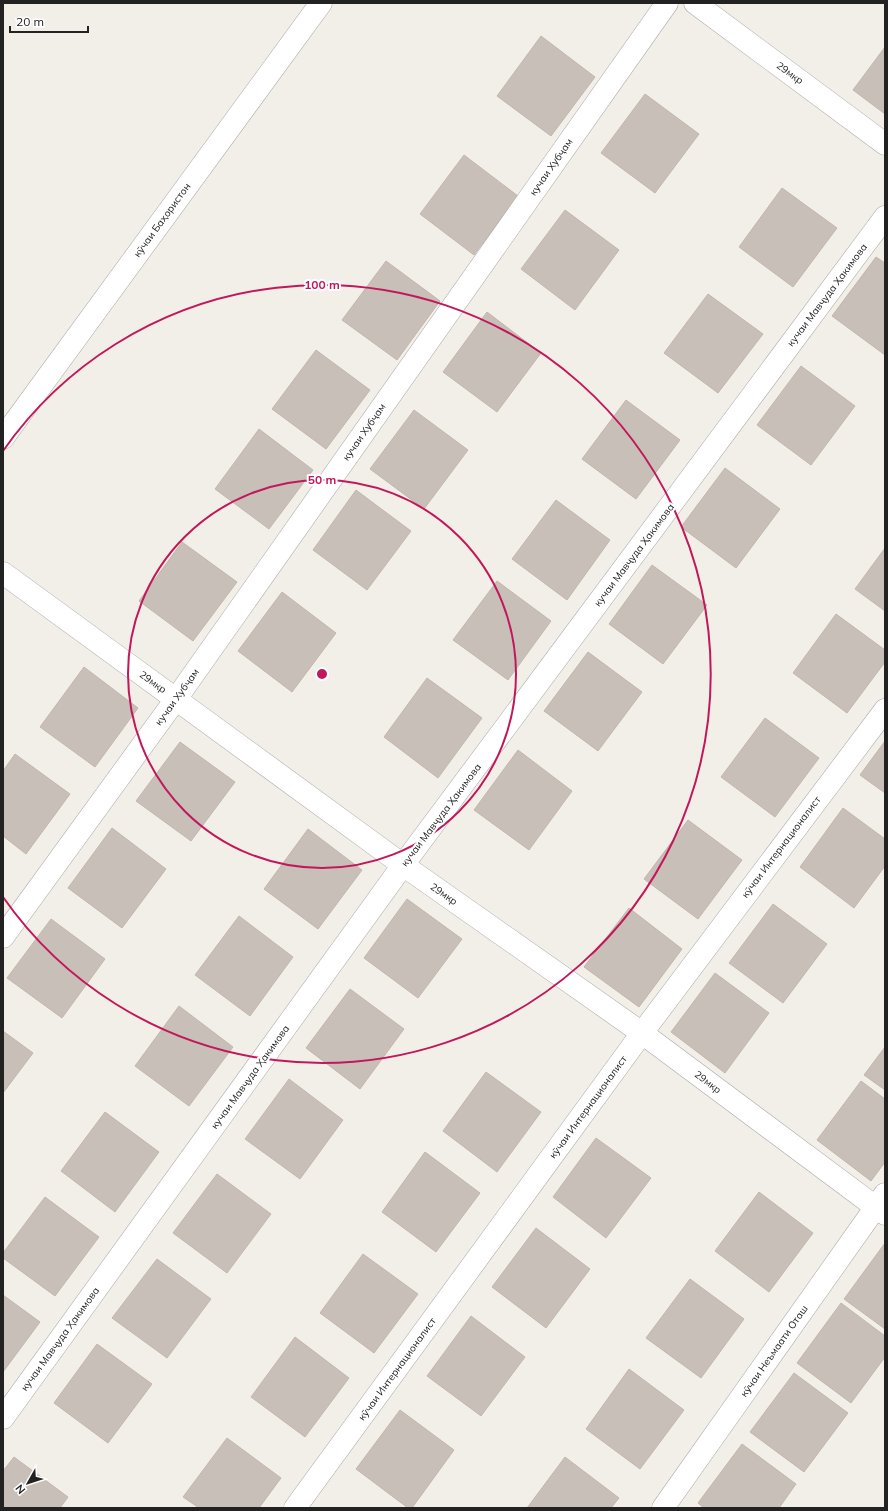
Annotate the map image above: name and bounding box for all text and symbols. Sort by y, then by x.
scale bar [10,8,88,34]
text: 20 m [16,14,44,29]
street label: 29мкр [774,59,806,87]
street label: кучаи Хубҷам [526,136,576,198]
street label: кӯчаи Баҳористон [131,180,193,260]
street label: кучаи Мавҷуда Ҳакимова [784,241,870,349]
text: 100 m [304,277,340,292]
street label: кучаи Хубҷам [339,401,389,463]
text: 50 m [308,472,336,487]
street label: кучаи Мавҷуда Ҳакимова [591,501,677,609]
street label: кучаи Хубҷам [152,666,202,728]
centre of rings [315,667,329,681]
street label: 29мкр [137,668,169,696]
street label: кучаи Мавҷуда Ҳакимова [398,761,484,869]
street label: кӯчаи Интернационалист [738,793,824,900]
street label: 29мкр [428,880,460,908]
street label: кучаи Мавҷуда Ҳакимова [208,1022,292,1132]
street label: кӯчаи Интернационалист [546,1053,630,1161]
street label: 29мкр [692,1068,724,1096]
street label: кучаи Мавҷуда Ҳакимова [18,1284,102,1394]
street label: кӯчаи Неъмаати Оташ [737,1303,811,1399]
street label: кӯчаи Интернационалист [355,1315,439,1423]
north arrow [8,1463,48,1503]
text: N [12,1482,28,1497]

